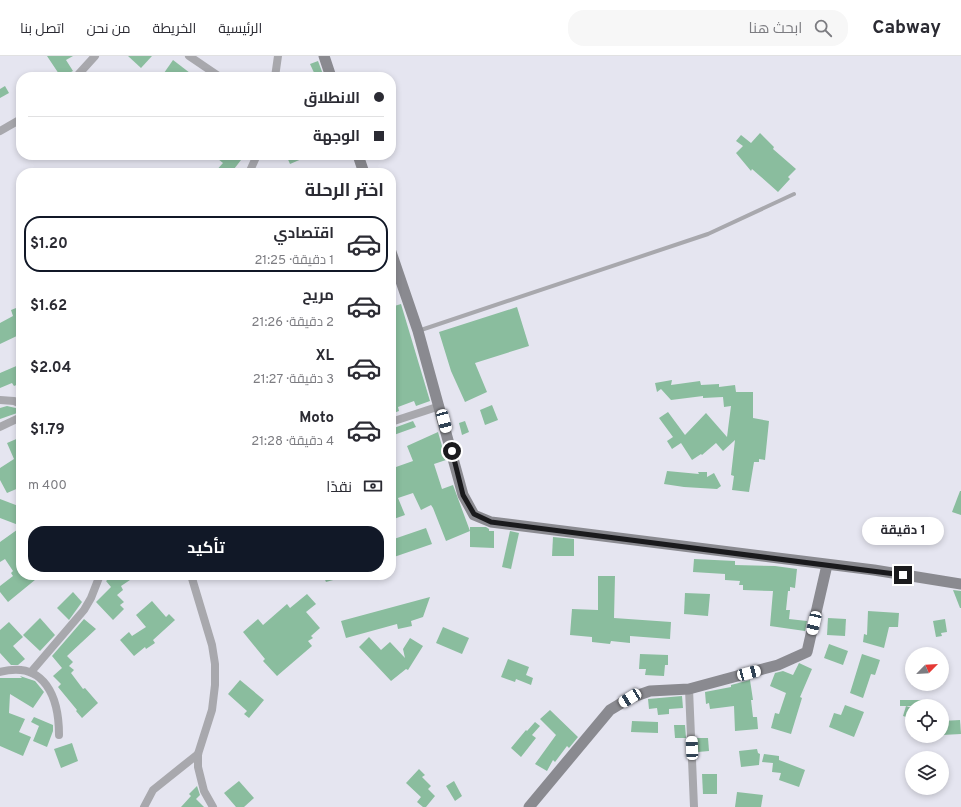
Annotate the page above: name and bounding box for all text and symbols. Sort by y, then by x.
search box [568,10,848,46]
text: Cabway [872,16,941,40]
icon: search [812,17,834,39]
text: ابحث هنا [749,20,802,39]
text: اتصل بنا [20,21,65,38]
text: من نحن [87,21,131,38]
text: الخريطة [153,21,196,38]
text: الرئيسية [218,21,262,38]
text: الانطلاق [304,90,360,109]
text: الوجهة [313,128,360,147]
text: اختر الرحلة [305,180,384,203]
text: اقتصادي [274,225,334,244]
icon: car [346,226,382,262]
text: $1.20 [30,235,68,254]
text: 1 دقيقة · 21:25 [254,253,334,269]
text: مريح [302,287,334,306]
icon: car [346,288,382,324]
text: $1.62 [30,297,67,316]
text: 2 دقيقة · 21:26 [252,315,334,331]
text: XL [316,347,334,366]
icon: car [346,350,382,386]
text: $2.04 [30,359,71,378]
text: 3 دقيقة · 21:27 [253,372,334,388]
car [435,408,453,434]
text: Moto [299,409,334,428]
icon: car [346,412,382,448]
text: $1.79 [30,421,65,440]
text: 4 دقيقة · 21:28 [251,434,334,450]
route start [443,442,461,460]
icon: cash [362,475,384,497]
text: 400 m [28,478,67,494]
text: نقدًا [326,479,352,498]
callout: 1 دقيقة [862,517,944,545]
text: 1 دقيقة [880,523,926,539]
button: تأكيد [28,526,384,572]
route end [894,566,912,584]
car [805,610,823,636]
north arrow [905,647,949,691]
map controls [905,647,949,795]
car [736,664,762,682]
car [617,687,643,709]
button: locate [905,699,949,743]
car [686,736,698,760]
button: layers [905,751,949,795]

